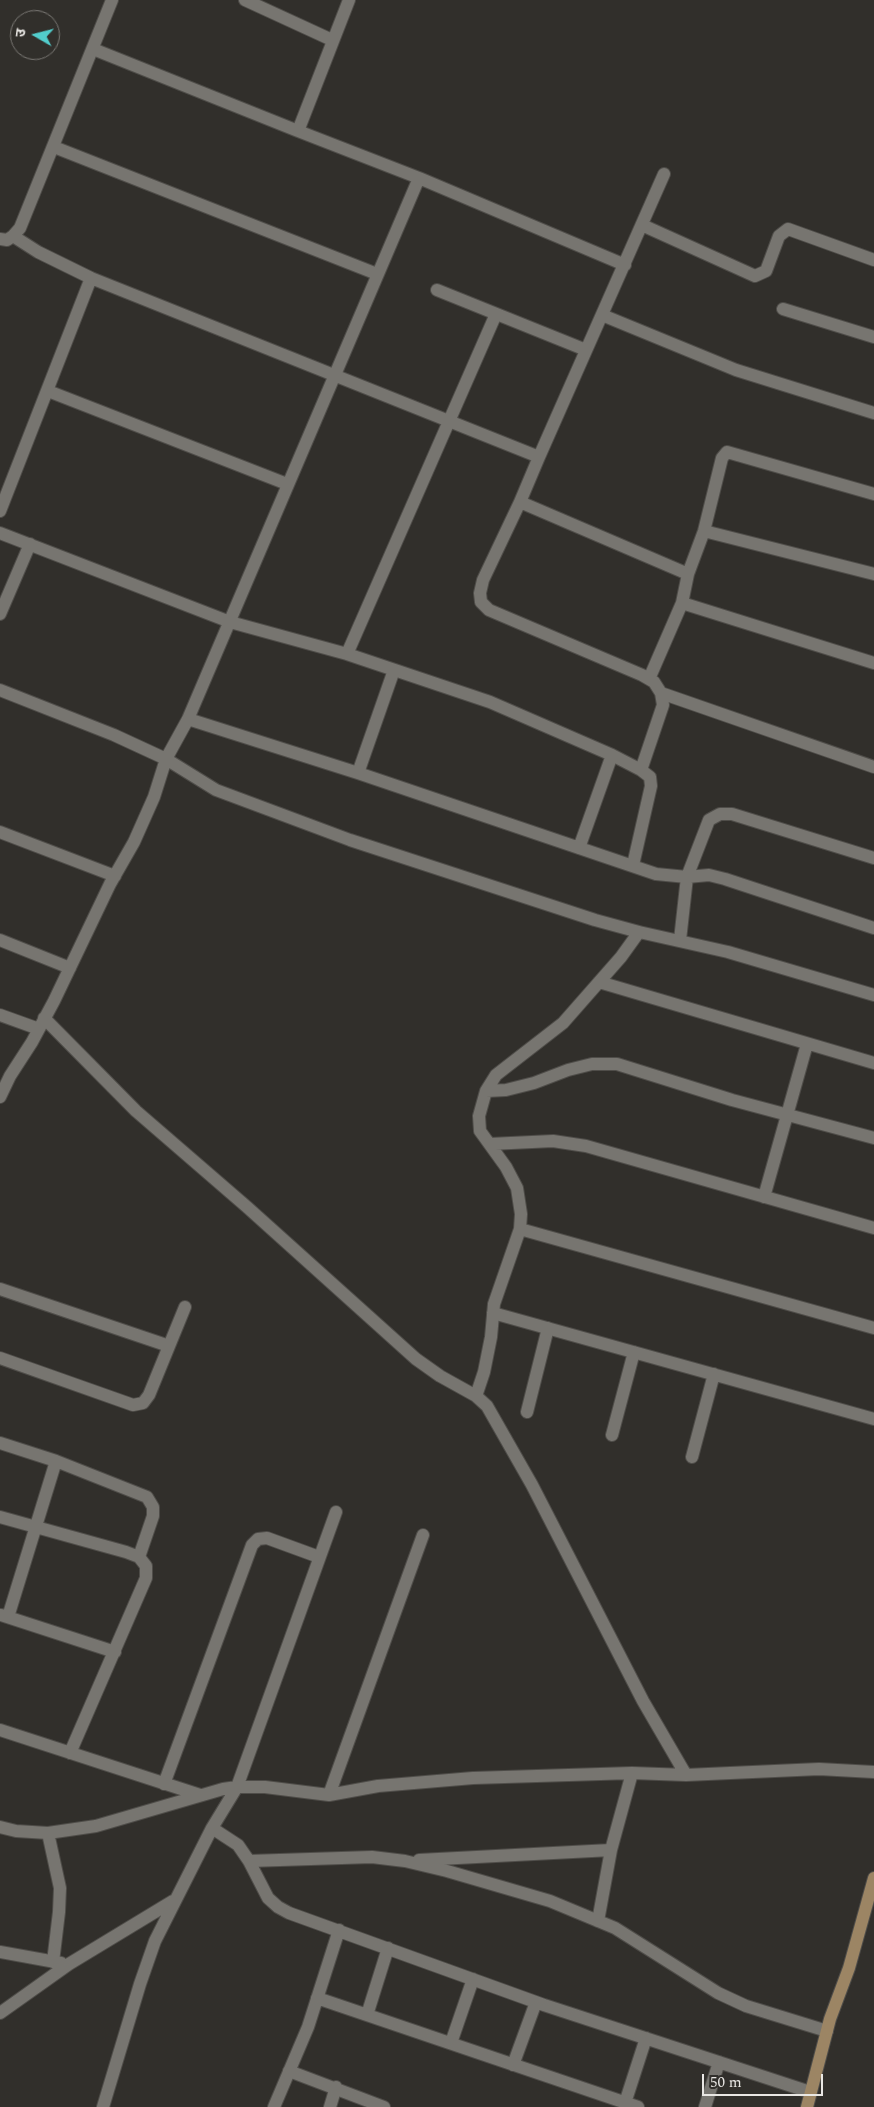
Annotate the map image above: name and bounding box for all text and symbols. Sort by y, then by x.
north arrow [10,10,60,60]
text: उ [10,27,32,39]
scale bar [704,2064,825,2096]
text: 50 m [710,2071,742,2094]

